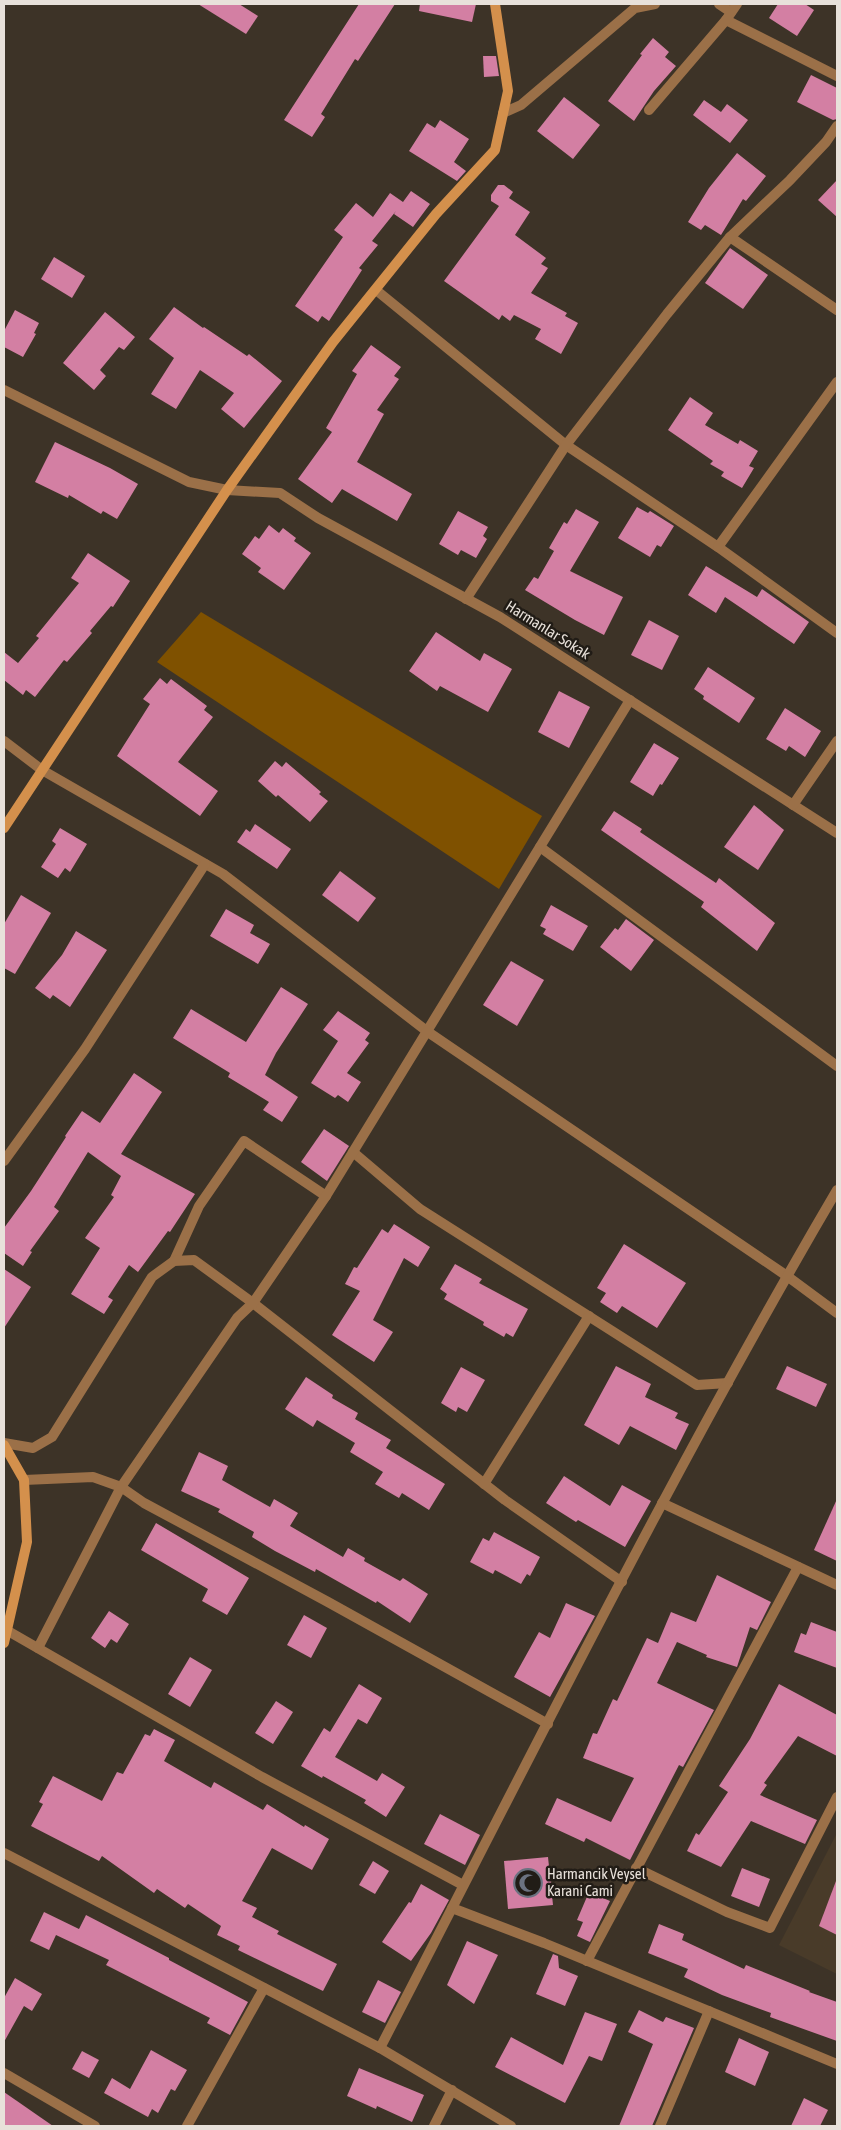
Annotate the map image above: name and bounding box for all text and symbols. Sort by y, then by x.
street label: Harmanlar Sokak [503,597,594,662]
place label: Harmancik Veysel Karani Cami [547,1865,646,1899]
mosque icon: Harmancik Veysel Karani Cami [513,1868,543,1898]

